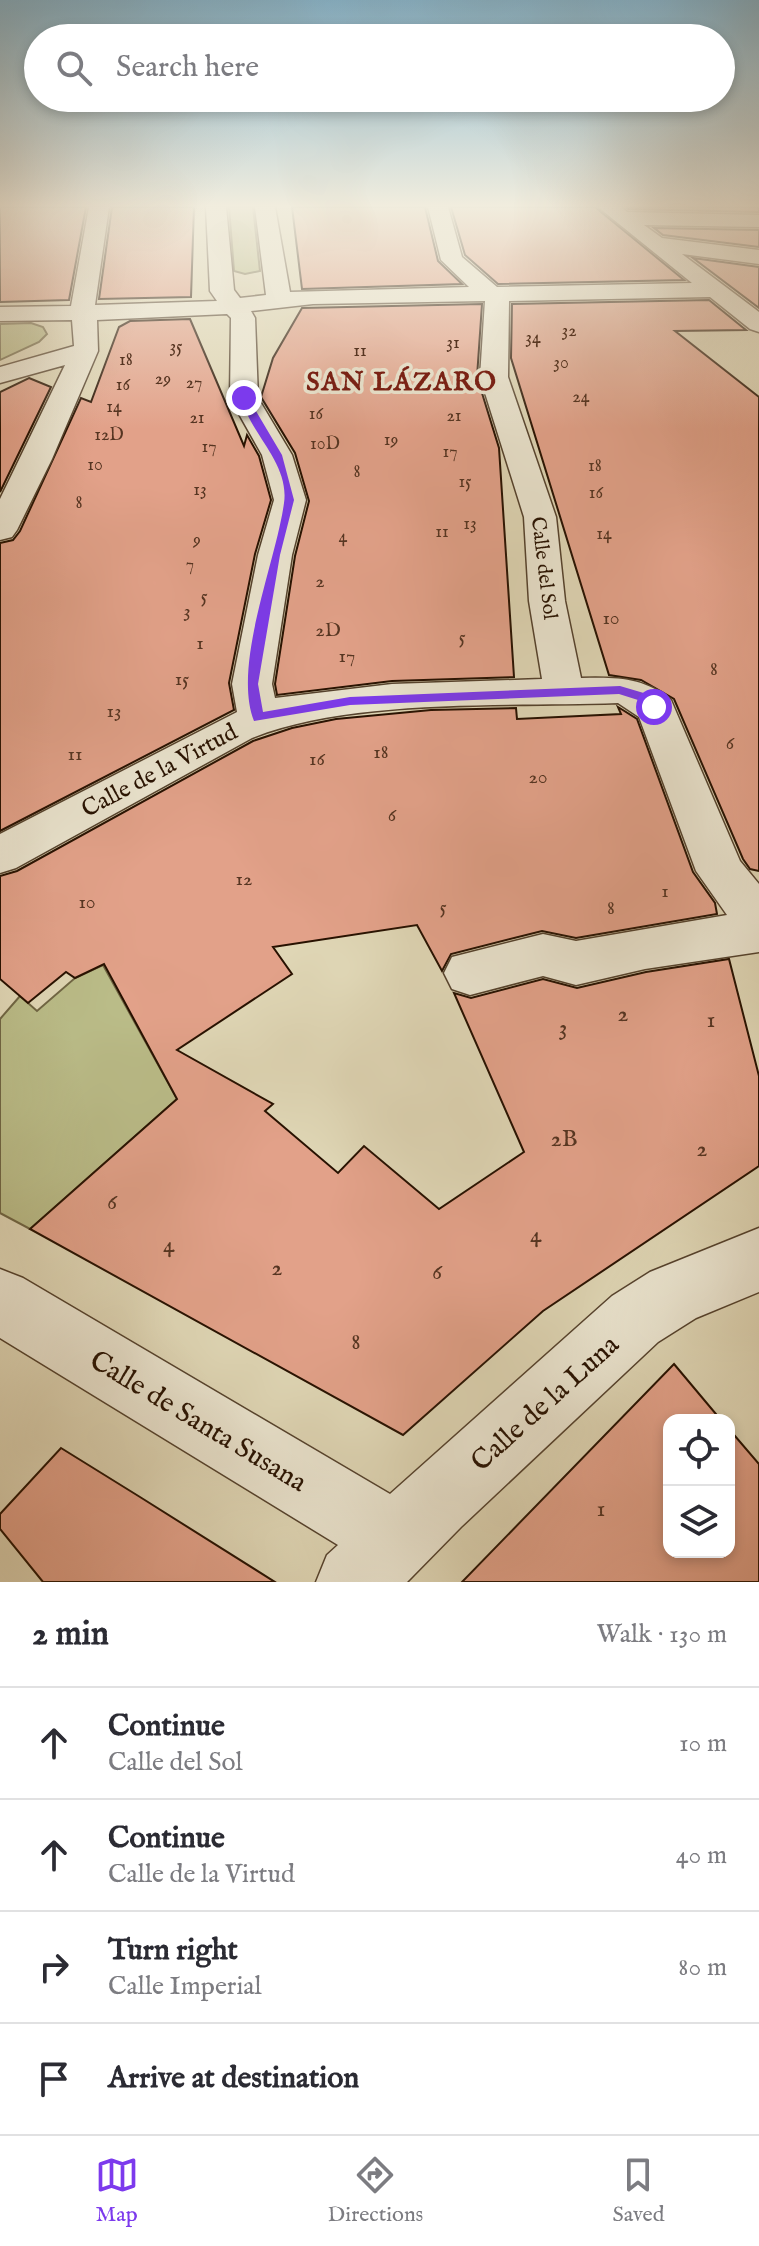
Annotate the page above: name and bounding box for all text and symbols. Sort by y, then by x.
search box [24,24,735,112]
icon: search [52,46,96,90]
text: Search here [116,49,259,87]
house number: 32 [561,320,577,343]
house number: 34 [525,327,541,350]
house number: 31 [446,332,460,355]
house number: 35 [169,336,183,359]
house number: 11 [353,340,367,363]
house number: 18 [119,349,133,372]
house number: 30 [553,352,569,375]
district label: SAN LÁZARO [306,366,498,399]
house number: 29 [155,368,171,391]
house number: 27 [186,372,202,395]
house number: 16 [116,374,131,397]
route end [226,380,262,416]
house number: 24 [572,386,590,409]
house number: 14 [106,396,122,419]
house number: 16 [309,403,324,426]
house number: 21 [446,405,462,428]
house number: 21 [189,407,205,430]
house number: 12D [94,424,124,447]
house number: 19 [384,429,398,452]
house number: 10D [310,433,340,456]
house number: 17 [201,436,217,459]
house number: 17 [442,441,458,464]
house number: 10 [87,454,103,477]
house number: 18 [588,455,602,478]
house number: 8 [353,461,361,484]
house number: 15 [458,471,472,494]
house number: 13 [193,479,207,502]
house number: 16 [589,482,604,505]
house number: 8 [75,492,83,515]
house number: 13 [463,513,477,536]
street label: Calle del Sol [525,515,562,622]
house number: 11 [435,521,449,544]
house number: 14 [596,523,612,546]
house number: 4 [339,526,348,549]
house number: 9 [192,529,201,552]
house number: 7 [186,554,194,577]
house number: 2 [315,569,325,594]
house number: 5 [200,584,208,609]
house number: 3 [183,599,191,624]
house number: 10 [602,606,620,631]
house number: 2D [315,618,341,643]
house number: 5 [458,625,466,650]
house number: 1 [196,631,204,656]
house number: 17 [339,644,355,669]
house number: 8 [710,657,718,682]
house number: 15 [175,667,189,692]
route start [636,689,672,725]
house number: 13 [107,699,121,724]
street label: Calle de la Virtud [76,717,243,825]
house number: 6 [726,731,735,756]
house number: 18 [373,740,389,765]
house number: 11 [68,742,82,767]
house number: 16 [309,747,326,772]
house number: 20 [528,765,548,790]
house number: 6 [388,803,397,828]
house number: 12 [236,867,252,892]
house number: 1 [661,879,669,904]
house number: 10 [78,890,96,915]
house number: 5 [439,895,447,920]
house number: 8 [607,896,615,921]
house number: 2 [617,999,629,1030]
house number: 1 [707,1005,715,1036]
house number: 3 [559,1013,567,1044]
house number: 2B [550,1124,578,1155]
house number: 2 [696,1134,708,1165]
house number: 6 [107,1187,118,1218]
house number: 4 [530,1220,542,1251]
house number: 4 [163,1230,175,1261]
house number: 2 [271,1253,283,1284]
house number: 6 [432,1257,443,1288]
house number: 8 [351,1327,361,1358]
street label: Calle de la Luna [464,1328,628,1480]
street label: Calle de Santa Susana [83,1344,313,1501]
map controls [663,1414,735,1558]
button: locate [663,1414,735,1486]
button: layers [663,1486,735,1558]
house number: 1 [597,1494,605,1525]
text: 2 min [32,1613,109,1656]
text: Walk · 130 m [597,1618,727,1651]
text: Continue [108,1708,225,1746]
icon: ahead [32,1721,76,1765]
text: 10 m [679,1727,727,1760]
text: Calle del Sol [108,1746,243,1779]
text: Continue [108,1820,225,1858]
icon: ahead [32,1833,76,1877]
text: 40 m [676,1839,727,1872]
text: Calle de la Virtud [108,1858,295,1891]
text: Turn right [108,1932,238,1970]
icon: right [32,1945,76,1989]
text: 80 m [678,1951,727,1984]
text: Calle Imperial [108,1970,262,2003]
icon: arrive [32,2057,76,2101]
text: Arrive at destination [108,2060,359,2098]
tab: Map [95,2153,139,2229]
tab: Directions [328,2153,423,2229]
tab: Saved [612,2153,664,2229]

